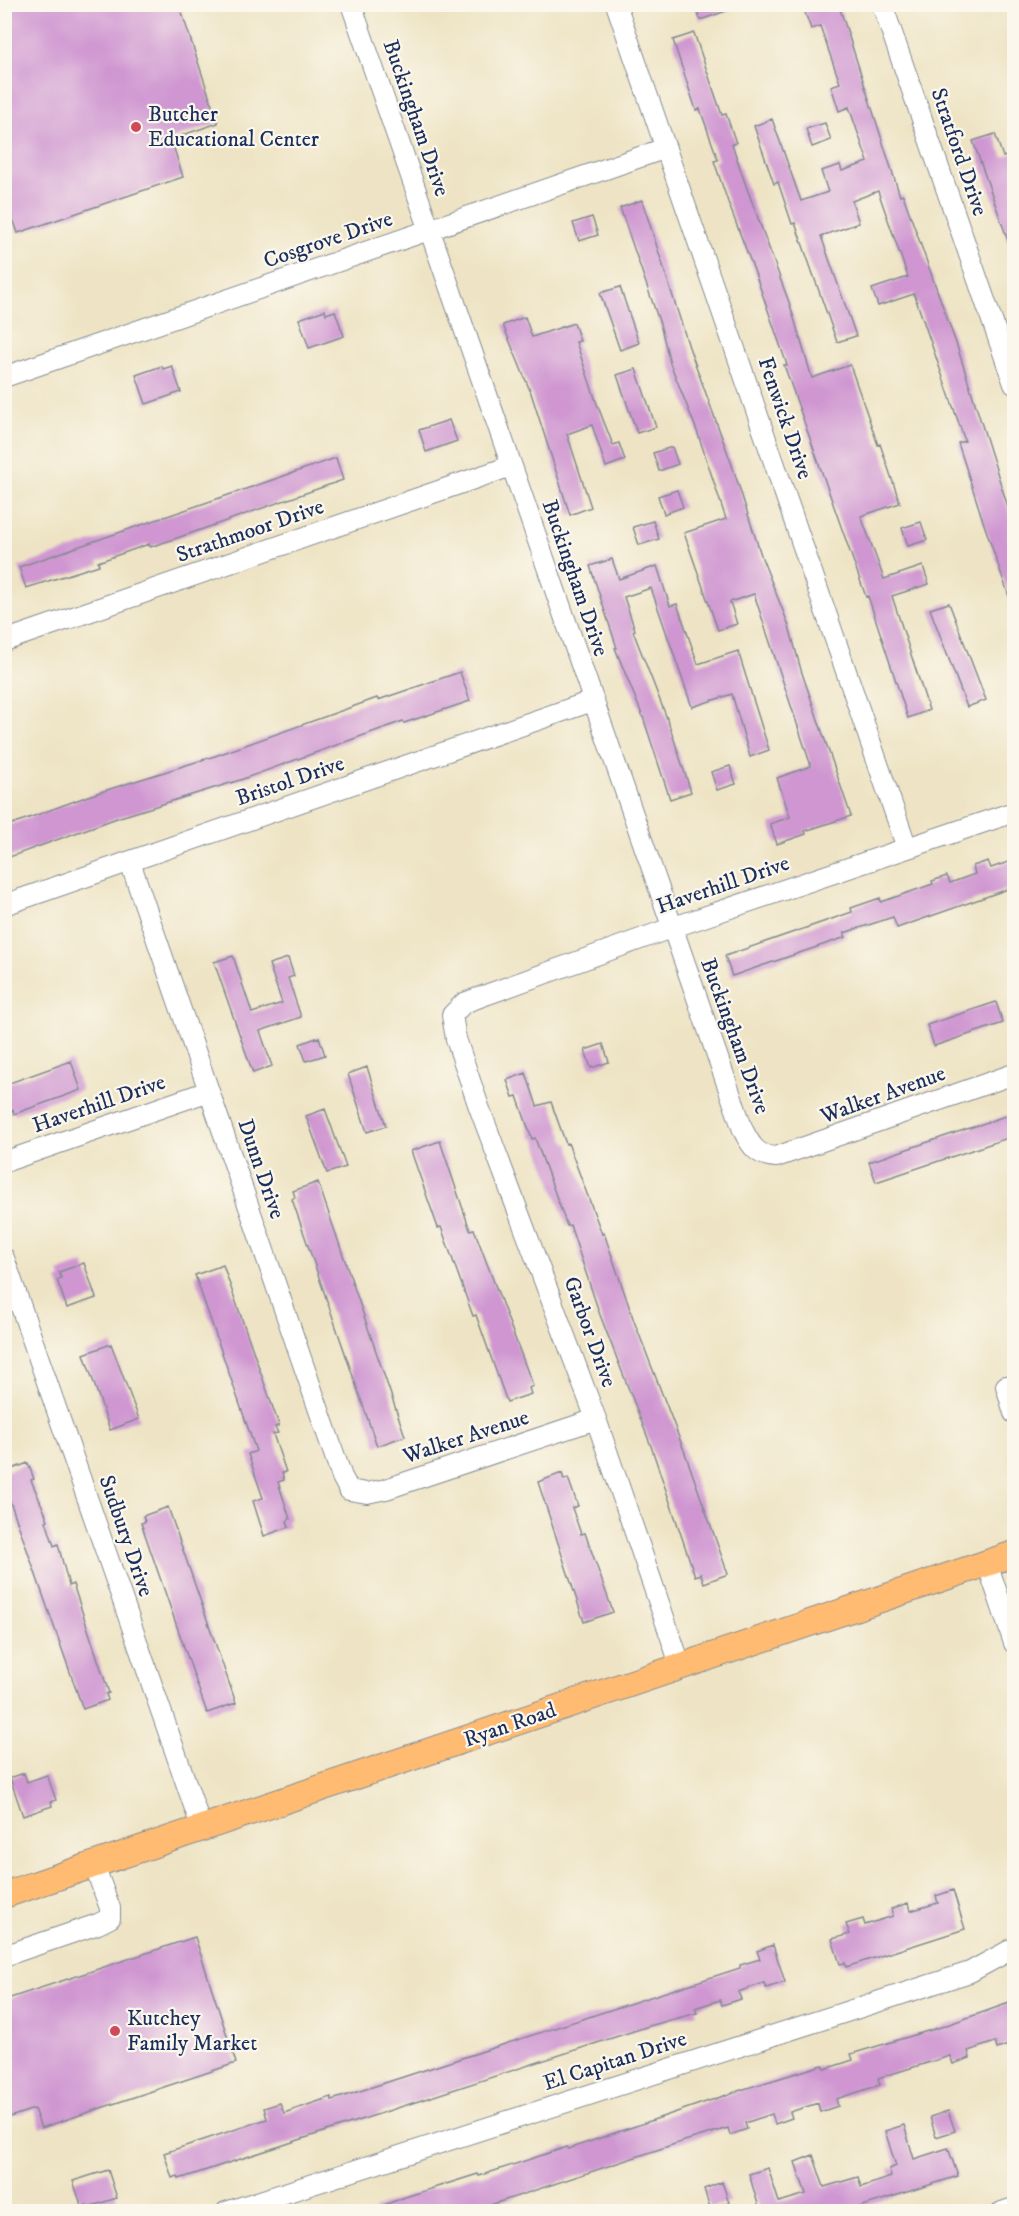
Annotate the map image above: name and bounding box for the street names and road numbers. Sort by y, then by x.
street label: Buckingham Drive [377,36,455,200]
street label: Stratford Drive [925,84,993,220]
street label: Cosgrove Drive [260,205,396,275]
street label: Fenwick Drive [752,353,818,483]
street label: Strathmoor Drive [173,493,327,569]
street label: Buckingham Drive [536,496,614,660]
street label: Bristol Drive [232,750,348,812]
street label: Haverhill Drive [653,850,793,920]
street label: Buckingham Drive [694,954,776,1118]
street label: Walker Avenue [816,1060,949,1130]
street label: Haverhill Drive [29,1069,169,1139]
street label: Dunn Drive [231,1116,291,1222]
street label: Garbor Drive [558,1273,622,1391]
street label: Walker Avenue [399,1404,532,1470]
street label: Sudbury Drive [93,1472,159,1600]
street label: Ryan Road [460,1697,560,1753]
street label: El Capitan Drive [540,2025,690,2097]

